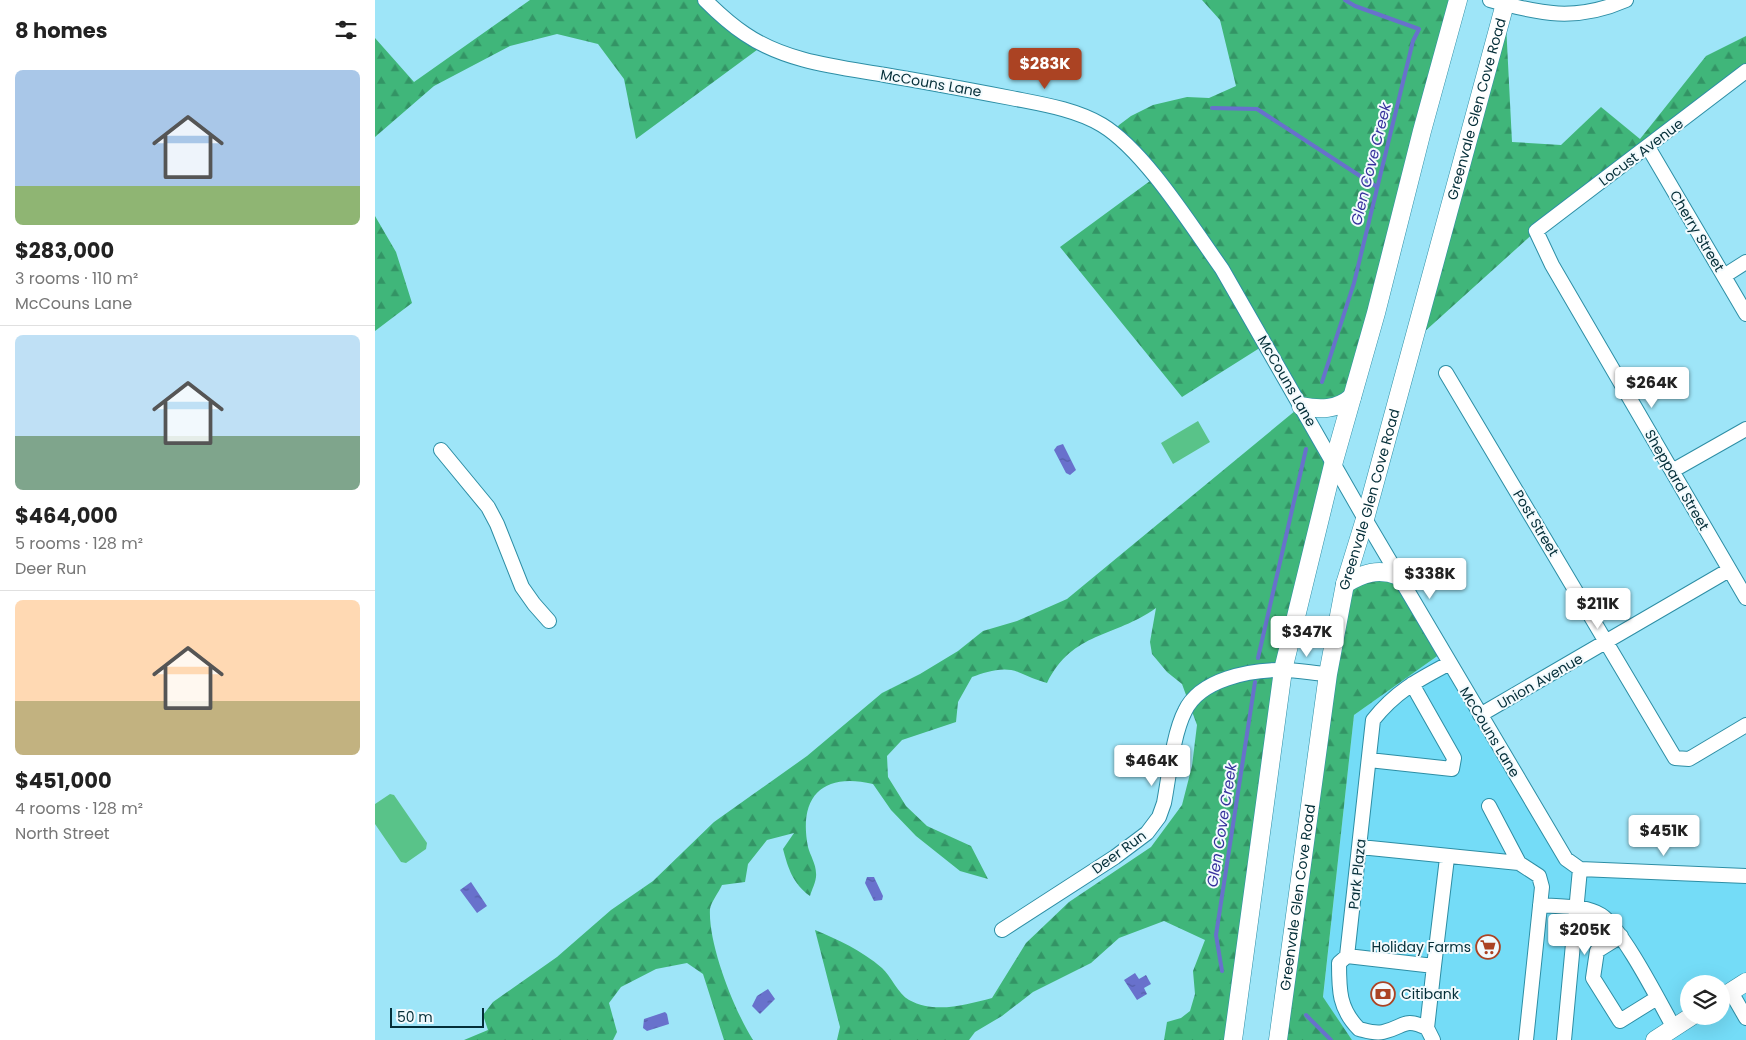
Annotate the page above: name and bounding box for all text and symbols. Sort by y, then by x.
text: 8 homes [15,16,107,45]
icon: filters [332,16,360,44]
street label: Greenvale Glen Cove Road [1442,16,1511,202]
pin: $283K [1010,48,1080,90]
text: $283K [1020,52,1070,75]
street label: McCouns Lane [879,64,983,102]
water label: Glen Cove Creek [1345,99,1396,227]
icon: home [143,102,233,192]
street label: Locust Avenue [1595,113,1688,190]
street label: Cherry Street [1665,187,1729,275]
text: $283,000 [15,236,114,265]
text: 3 rooms · 110 m² [15,267,138,290]
text: McCouns Lane [15,292,132,315]
street label: McCouns Lane [1253,332,1321,431]
pin: $264K [1617,366,1687,409]
icon: home [143,368,233,458]
text: $264K [1626,371,1678,394]
street label: Greenvale Glen Cove Road [1334,406,1405,592]
street label: Sheppard Street [1640,426,1714,534]
street label: Post Street [1508,486,1564,560]
text: $464,000 [15,501,118,530]
text: 5 rooms · 128 m² [15,532,143,555]
text: Deer Run [15,557,87,580]
pin: $338K [1395,558,1465,600]
text: $338K [1404,562,1456,585]
pin: $211K [1563,588,1633,630]
text: $211K [1577,592,1619,615]
pin: $347K [1272,616,1342,658]
text: $347K [1282,620,1332,643]
icon: home [143,633,233,723]
street label: Union Avenue [1493,648,1587,714]
street label: McCouns Lane [1455,683,1525,781]
pin: $464K [1117,744,1187,787]
text: $464K [1125,749,1179,772]
water label: Glen Cove Creek [1201,760,1242,889]
text: $451,000 [15,766,112,795]
text: 4 rooms · 128 m² [15,797,143,820]
street label: Greenvale Glen Cove Road [1275,803,1320,992]
pin: $451K [1629,814,1699,857]
text: $451K [1640,819,1688,842]
text: North Street [15,822,110,845]
street label: Deer Run [1088,825,1150,879]
street label: Park Plaza [1343,838,1371,910]
pin: $205K [1550,914,1620,956]
text: $205K [1559,918,1611,941]
supermarket icon: Holiday Farms [1475,934,1501,960]
place label: Holiday Farms [1371,937,1471,957]
map controls [1680,975,1730,1025]
button: layers [1680,975,1730,1025]
bank icon: Citibank [1370,981,1396,1007]
place label: Citibank [1401,984,1460,1004]
scale bar [390,1005,484,1028]
text: 50 m [397,1007,433,1027]

